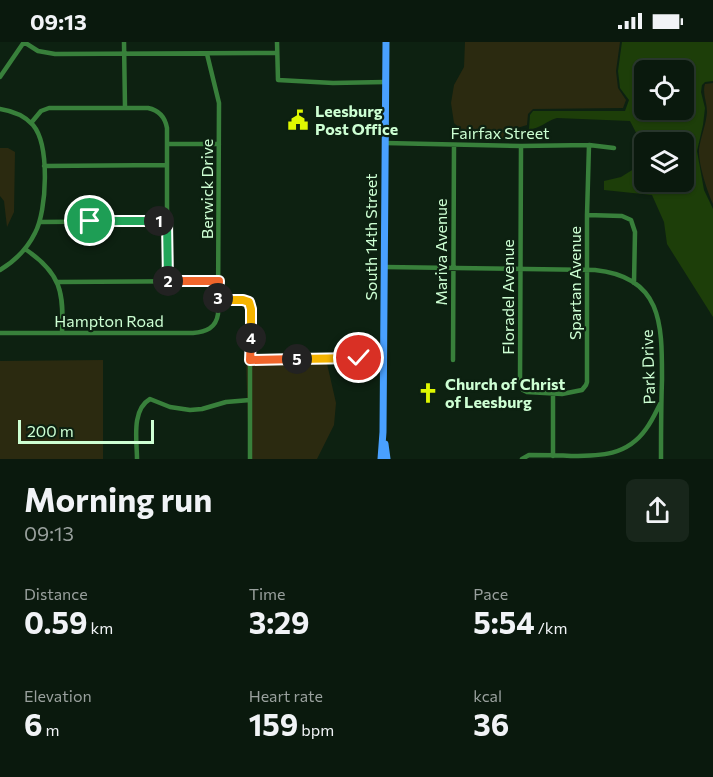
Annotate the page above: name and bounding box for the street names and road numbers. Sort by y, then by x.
street label: Fairfax Street [450,123,550,142]
street label: Berwick Drive [197,139,216,239]
street label: South 14th Street [361,173,380,301]
street label: Mariva Avenue [431,199,450,305]
street label: Spartan Avenue [565,226,584,340]
street label: Floradel Avenue [498,239,517,355]
street label: Hampton Road [54,311,164,330]
street label: Park Drive [637,329,658,405]

